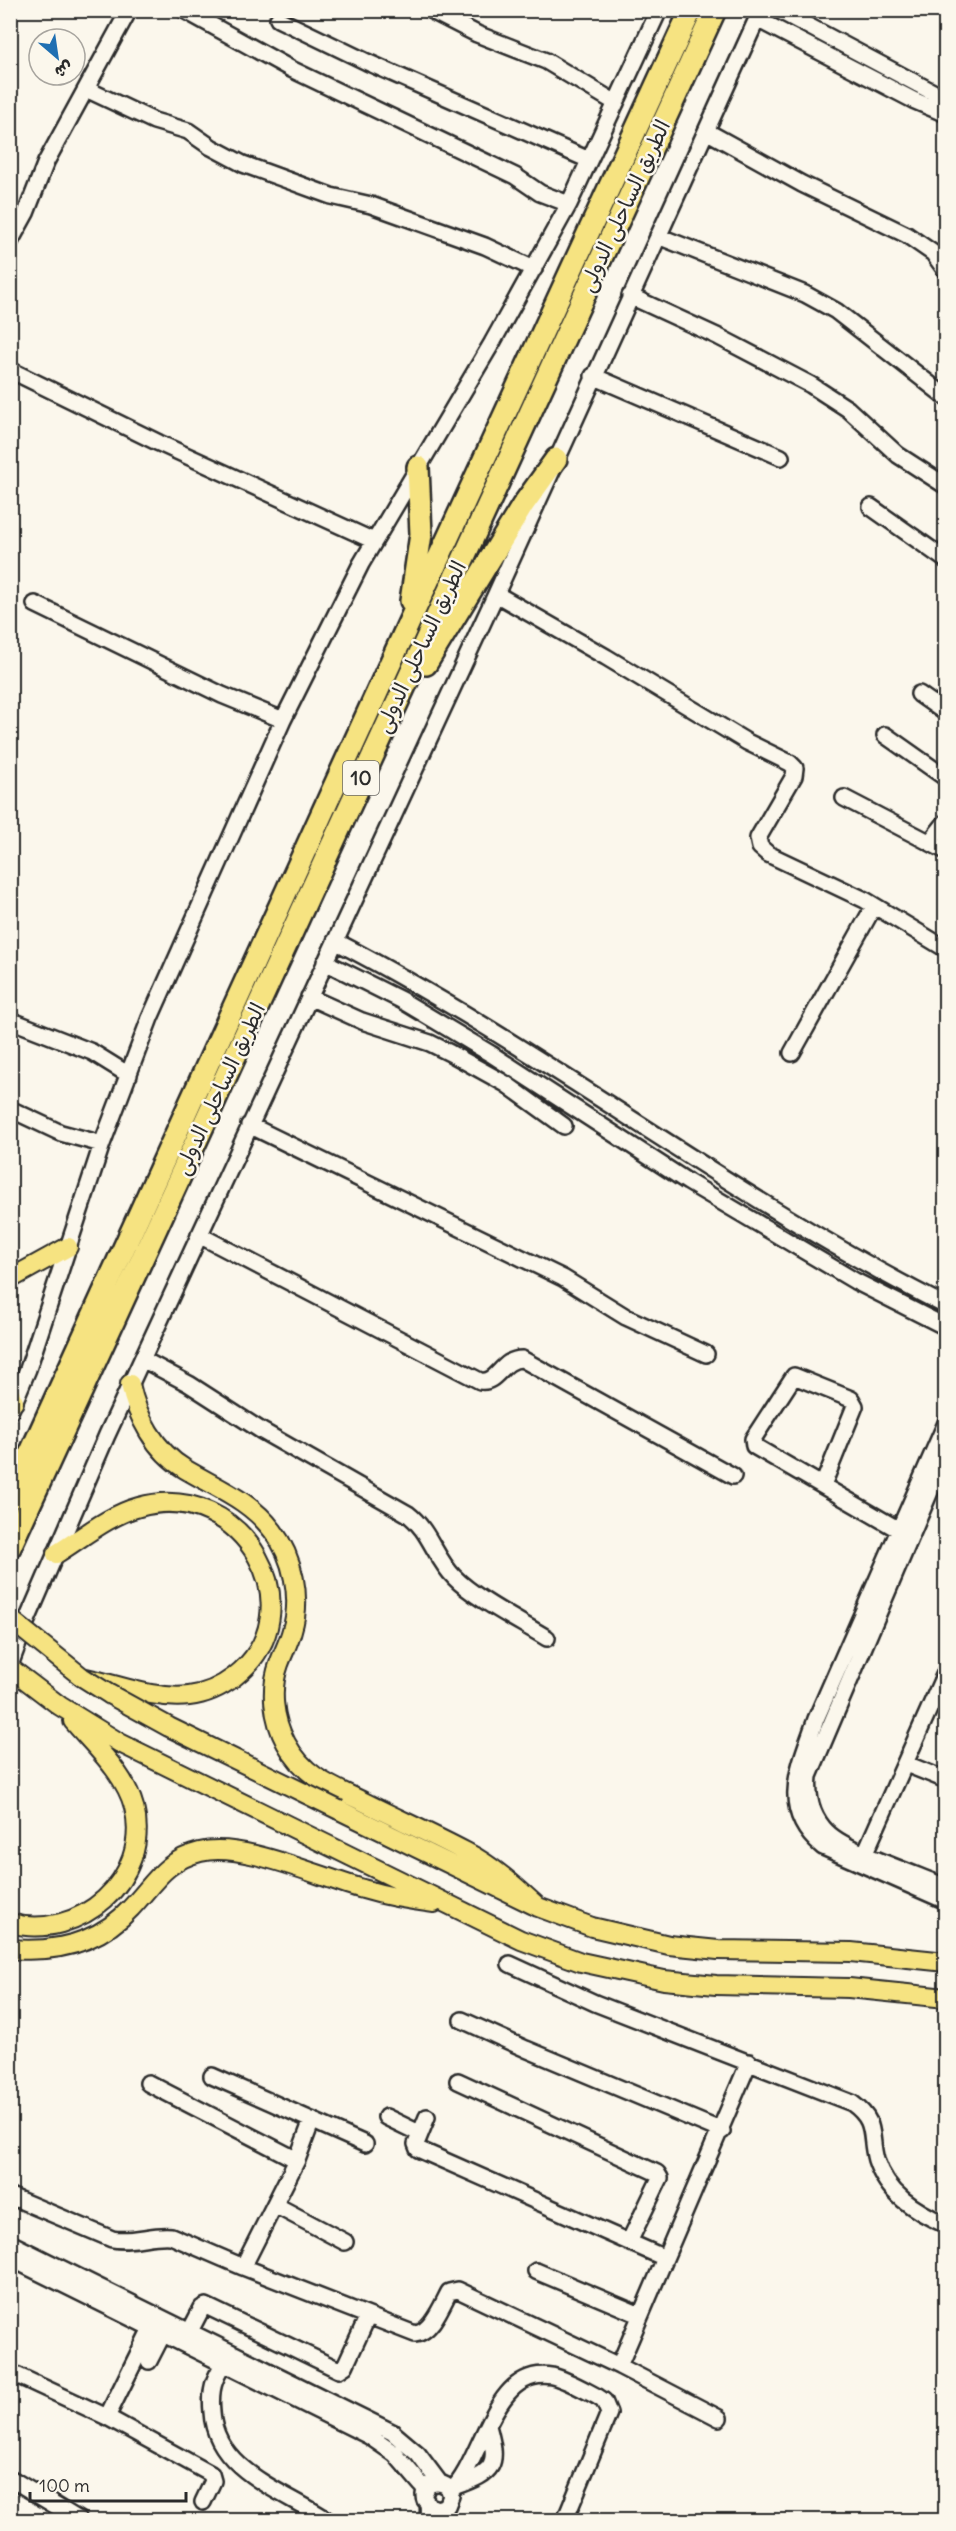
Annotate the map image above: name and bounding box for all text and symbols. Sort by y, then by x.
north arrow [27,27,87,87]
text: ش [52,57,77,83]
street label: الطريق الساحلى الدولى [573,116,677,296]
street label: الطريق الساحلى الدولى [369,557,473,737]
road number: 10 [343,761,379,795]
street label: الطريق الساحلى الدولى [168,999,272,1179]
scale bar [30,2465,186,2503]
text: 100 m [39,2474,90,2497]

